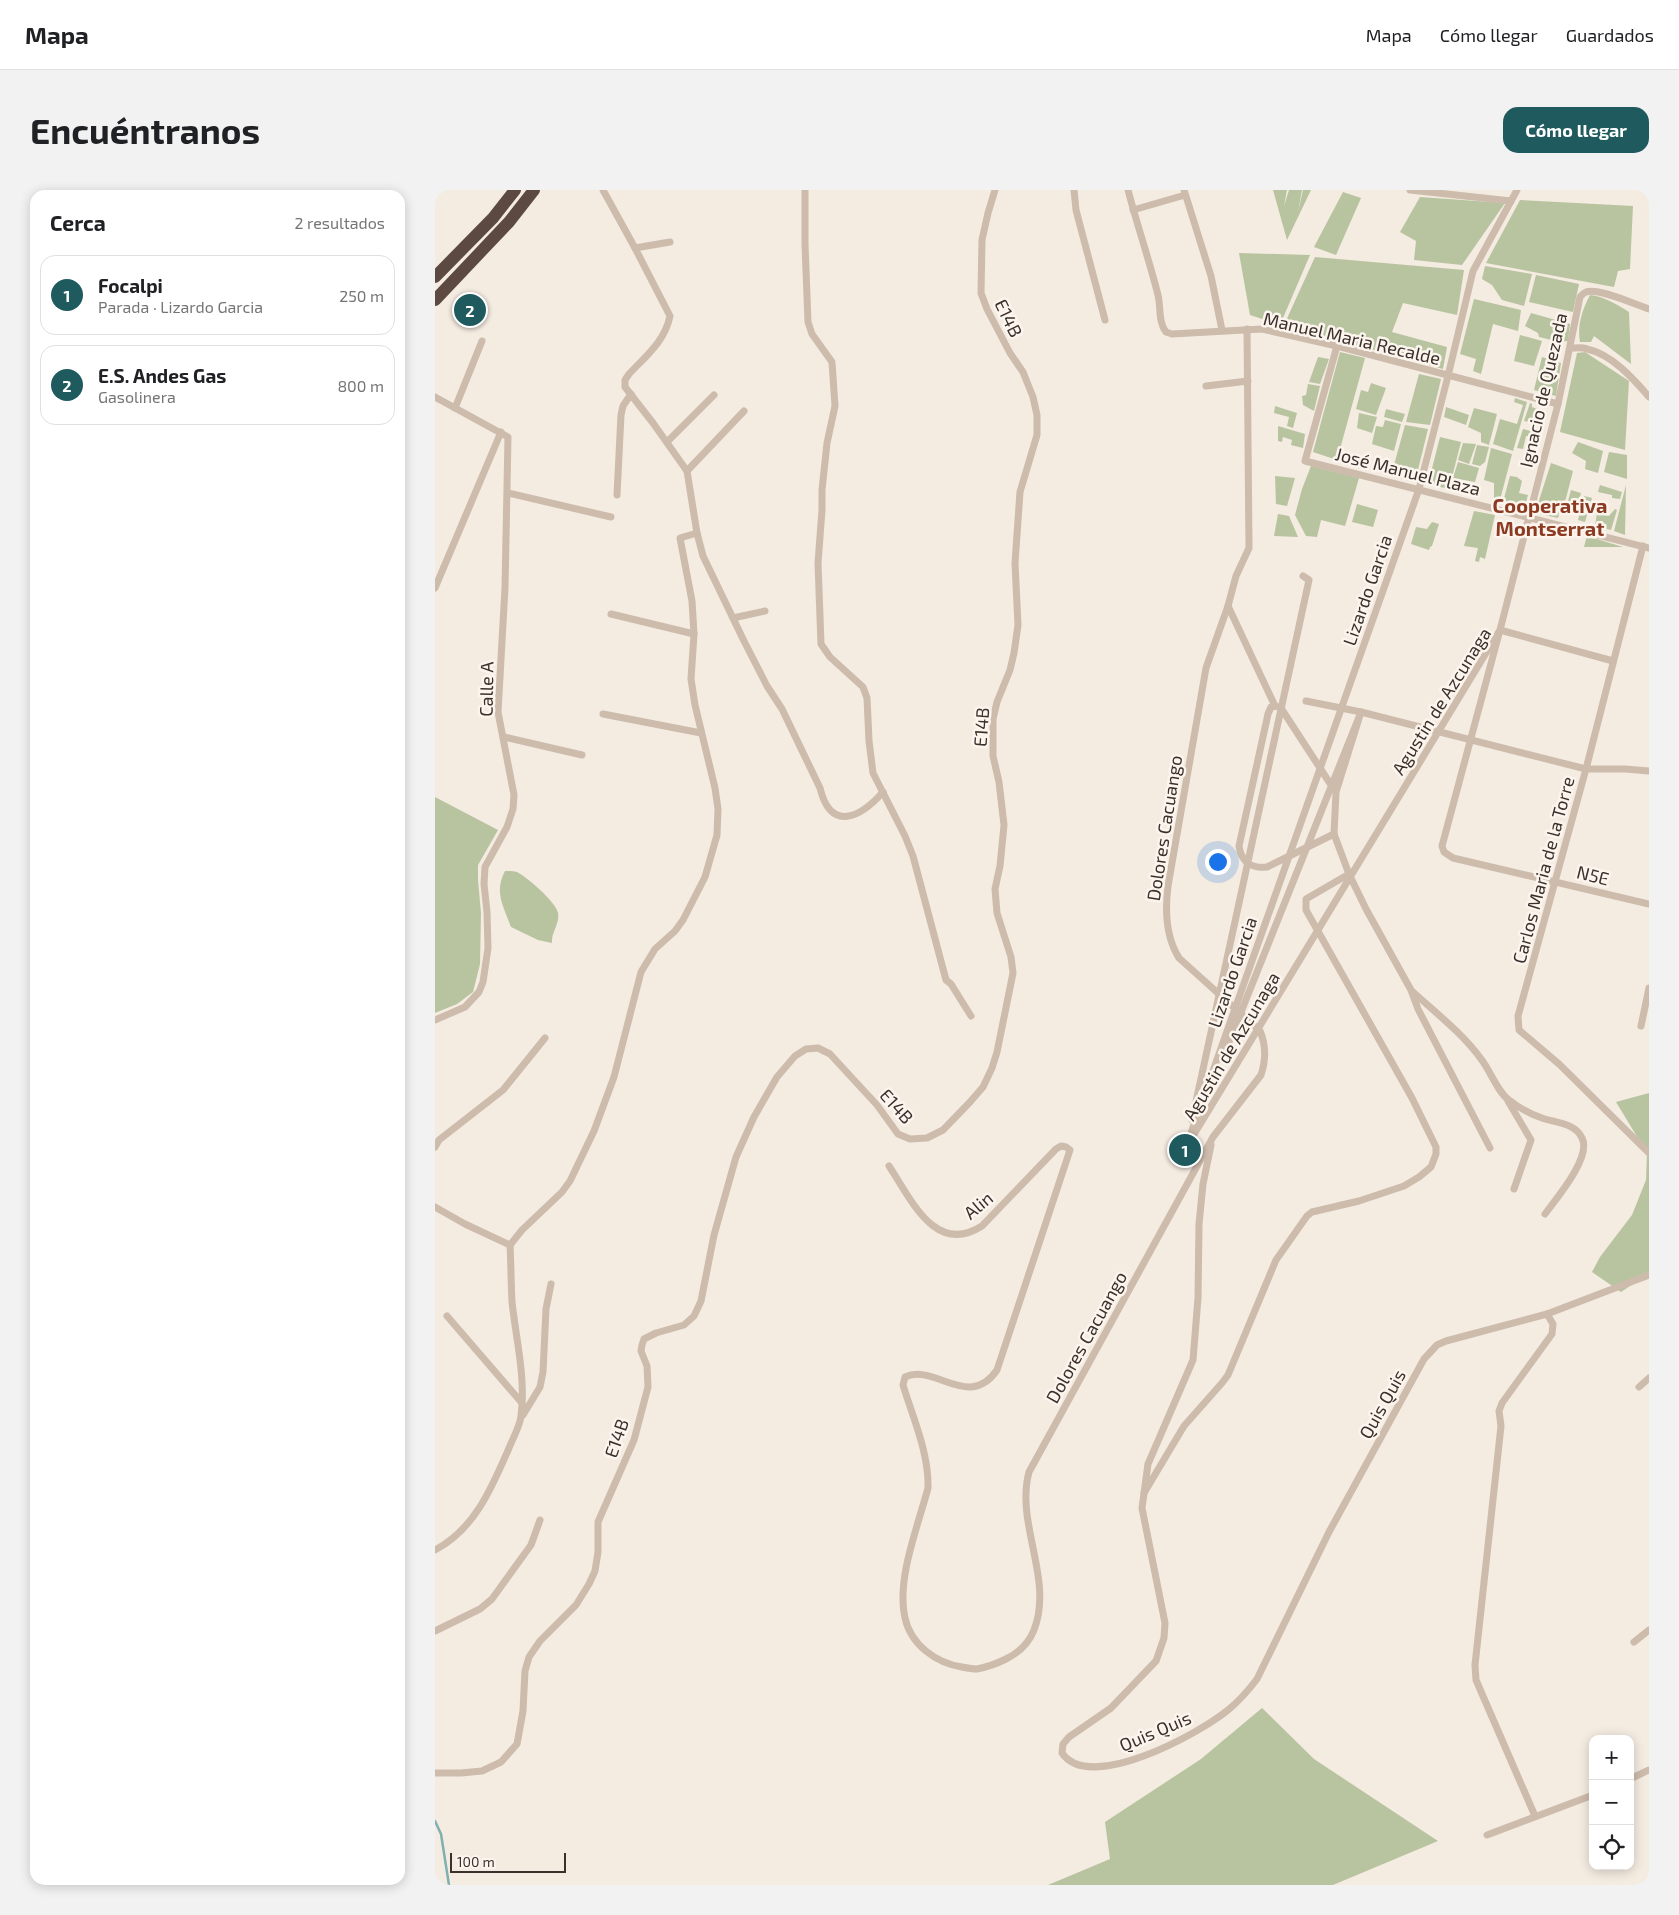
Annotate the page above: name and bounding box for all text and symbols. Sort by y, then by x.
text: Mapa [25,20,89,49]
text: Mapa [1366,24,1412,46]
text: Cómo llegar [1440,24,1538,46]
text: Guardados [1566,24,1654,46]
button: Cómo llegar [1503,107,1649,153]
text: Encuéntranos [30,109,260,151]
text: Cerca [50,210,106,235]
text: 2 resultados [294,213,385,232]
text: Focalpi [98,274,163,297]
text: 1 [64,286,70,305]
text: 250 m [339,286,384,305]
pin: 2 [454,291,486,329]
street label: E14B [990,295,1028,341]
text: Parada · Lizardo Garcia [98,297,263,316]
street label: Manuel Maria Recalde [1261,307,1443,369]
street label: Ignacio de Quezada [1515,311,1571,469]
text: E.S. Andes Gas [98,364,226,387]
text: 2 [62,376,72,395]
text: 800 m [337,376,384,395]
text: Gasolinera [98,387,176,406]
street label: José Manuel Plaza [1333,442,1483,500]
district label: Cooperativa Montserrat [1493,493,1607,540]
street label: Lizardo Garcia [1338,532,1396,648]
street label: Agustin de Azcunaga [1387,623,1495,779]
street label: Calle A [475,660,497,717]
street label: E14B [969,707,993,747]
street label: Dolores Cacuango [1142,754,1186,902]
street label: Carlos Maria de la Torre [1507,774,1579,966]
your location [1205,849,1231,875]
street label: N5E [1575,860,1611,890]
street label: Lizardo Garcia [1203,914,1261,1030]
street label: Agustin de Azcunaga [1178,968,1284,1124]
street label: E14B [876,1084,918,1128]
pin: 1 [1169,1131,1201,1169]
street label: Alin [959,1186,997,1224]
street label: Dolores Cacuango [1041,1267,1131,1407]
street label: Quis Quis [1354,1365,1410,1443]
street label: E14B [599,1416,633,1460]
street label: Quis Quis [1116,1706,1194,1756]
map controls [1589,1735,1634,1870]
button: + [1589,1735,1634,1780]
button: − [1589,1780,1634,1825]
button: locate [1589,1825,1634,1870]
scale bar [450,1850,566,1873]
text: 100 m [457,1853,495,1870]

